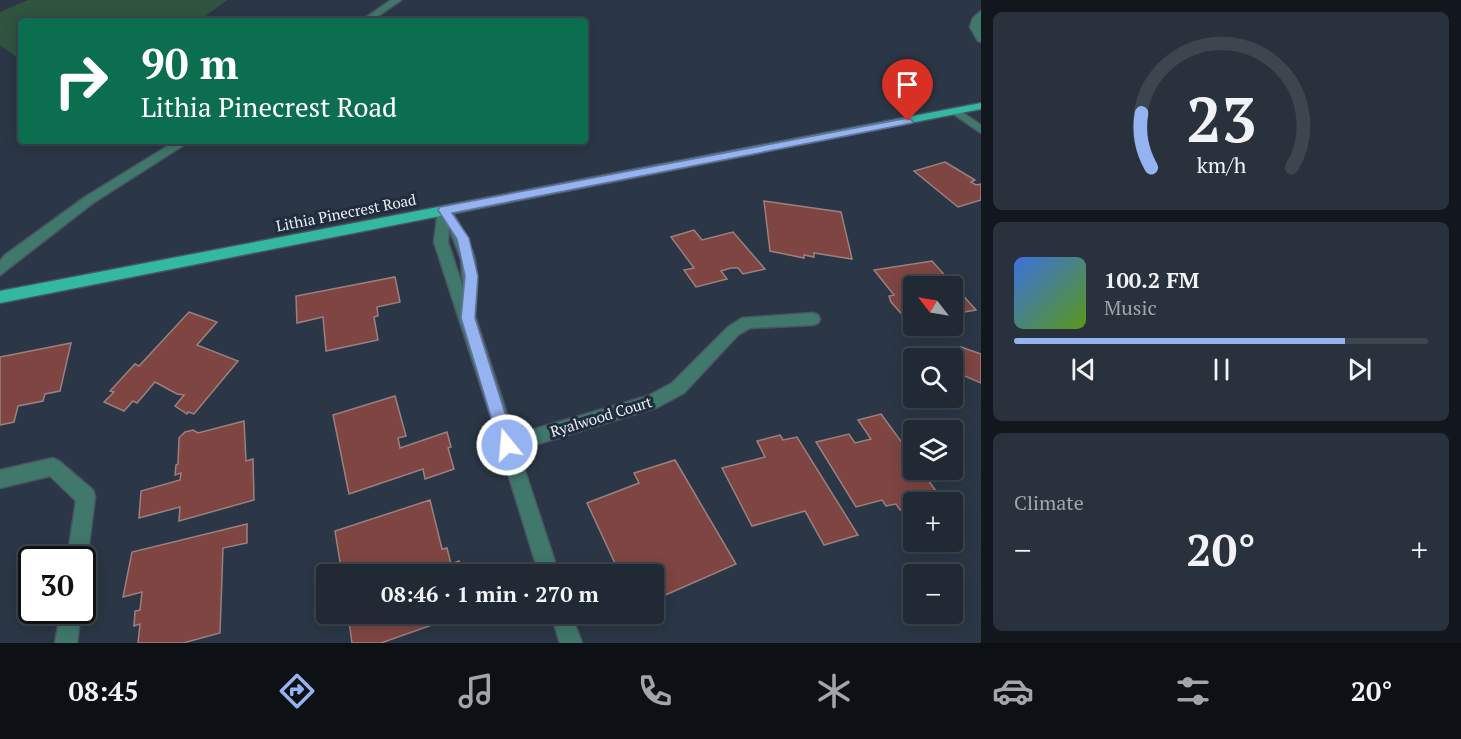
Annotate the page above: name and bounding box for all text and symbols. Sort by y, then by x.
text: 90 m [141,35,239,91]
icon: right [42,42,120,120]
pin [882,59,933,121]
icon: arrive [891,68,924,101]
text: 23 [1186,77,1256,160]
text: Lithia Pinecrest Road [141,89,397,125]
text: km/h [1196,152,1246,180]
street label: Lithia Pinecrest Road [274,189,418,235]
text: 100.2 FM [1104,265,1199,294]
north arrow [903,276,963,336]
map controls [903,276,963,624]
text: Music [1104,294,1157,321]
button: search [903,348,963,408]
icon: previous [1067,353,1100,386]
icon: pause [1205,353,1238,386]
icon: next [1343,353,1376,386]
street label: Ryalwood Court [548,391,655,441]
position arrow [475,413,539,477]
button: layers [903,420,963,480]
text: Climate [1014,489,1084,516]
button: + [903,492,963,552]
text: 20° [1186,519,1256,579]
text: − [1014,528,1032,571]
text: + [1410,528,1428,571]
speed limit sign: 30 [18,546,96,624]
button: − [903,564,963,624]
text: 08:46 · 1 min · 270 m [381,579,599,608]
icon: directions [276,670,318,712]
icon: music [455,670,497,712]
icon: phone [634,670,676,712]
icon: climate [813,670,855,712]
icon: car [992,670,1034,712]
icon: filters [1172,670,1214,712]
text: 08:45 [69,673,139,709]
text: 20° [1351,673,1392,709]

